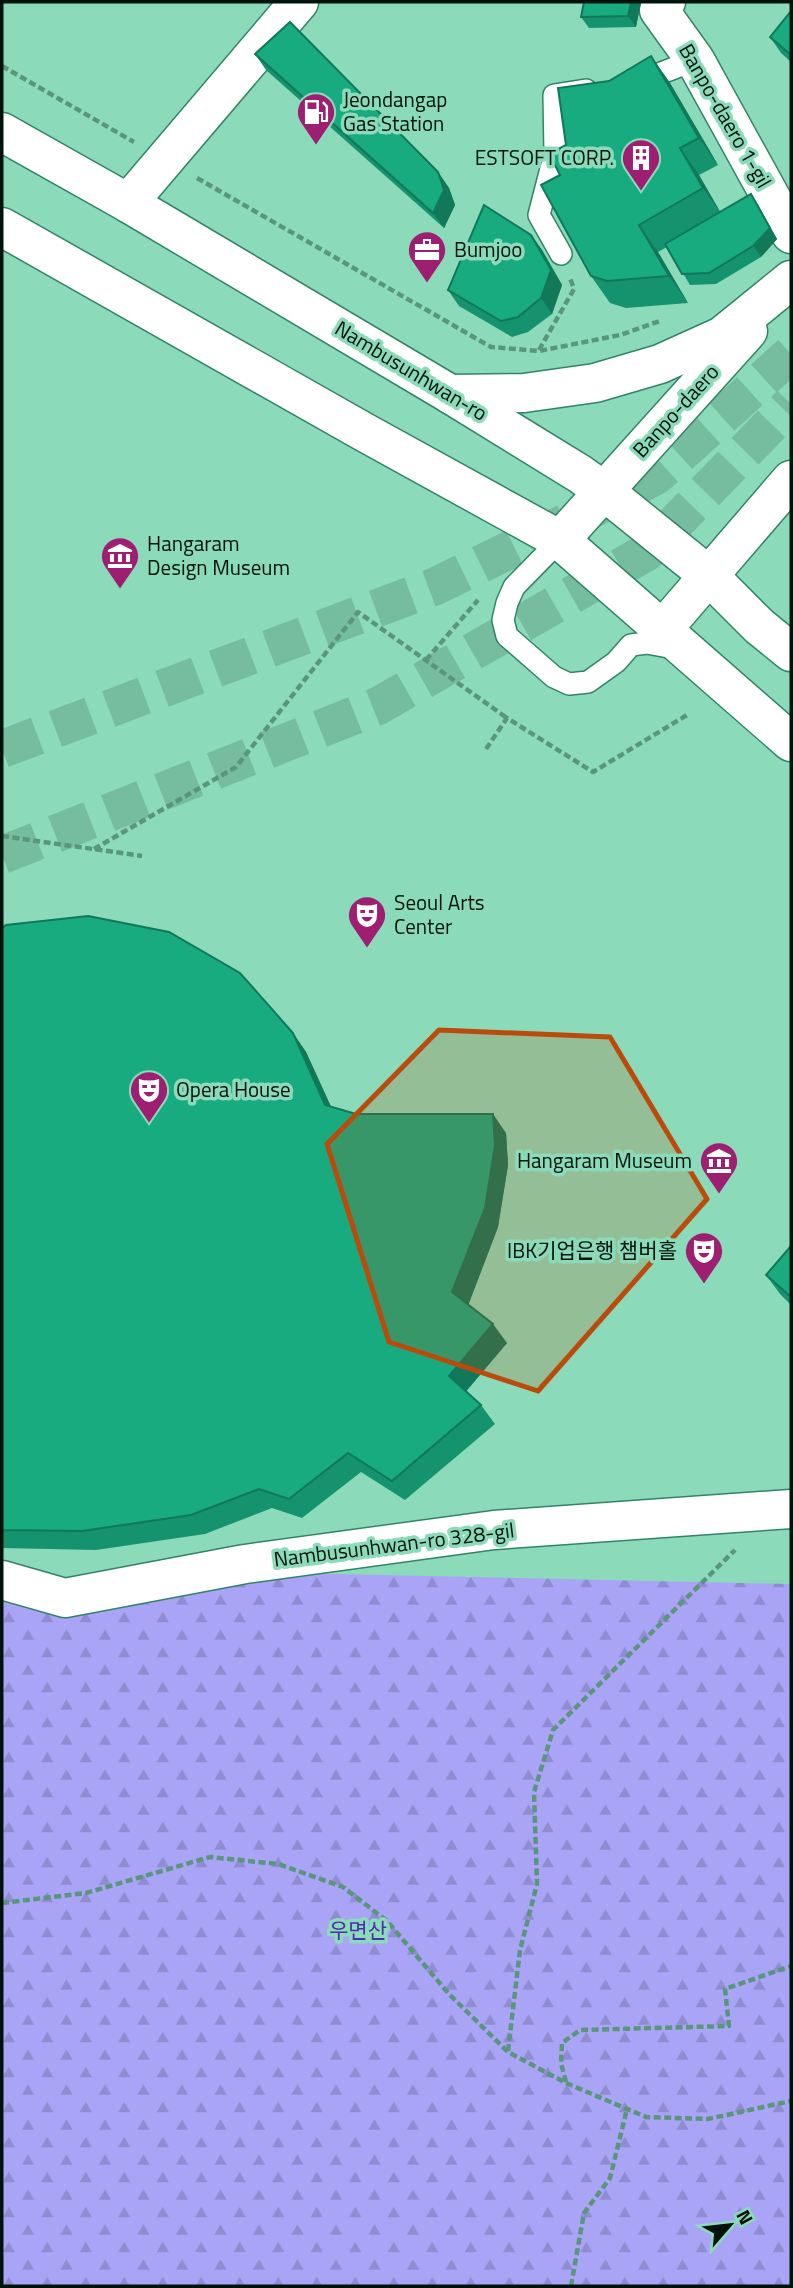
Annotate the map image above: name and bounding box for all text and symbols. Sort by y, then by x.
street label: Banpo-daero 1-gil [671,37,780,194]
place label: Jeondangap Gas Station [343,83,447,139]
fuel station icon: Jeondangap Gas Station [295,91,337,146]
building icon: ESTSOFT CORP. [620,137,662,192]
place label: ESTSOFT CORP. [475,141,614,173]
office icon: Bumjoo [406,229,448,284]
place label: Bumjoo [454,233,522,265]
street label: Nambusunhwan-ro [329,312,494,428]
street label: Banpo-daero [624,356,726,464]
place label: Hangaram Design Museum [147,527,290,583]
museum icon: Hangaram Design Museum [99,535,141,590]
place label: Seoul Arts Center [394,886,485,942]
theatre icon: Seoul Arts Center [346,894,388,949]
theatre icon: Opera House [128,1069,170,1124]
place label: Opera House [176,1073,291,1105]
museum icon: Hangaram Museum [698,1140,740,1195]
place label: Hangaram Museum [517,1144,692,1176]
theatre icon: IBK기업은행 챔버홀 [683,1230,725,1285]
place label: IBK기업은행 챔버홀 [507,1234,677,1266]
street label: Nambusunhwan-ro 328-gil [272,1513,516,1575]
park label: 우면산 [329,1914,387,1946]
north arrow [695,2190,765,2260]
text: N [730,2204,761,2229]

